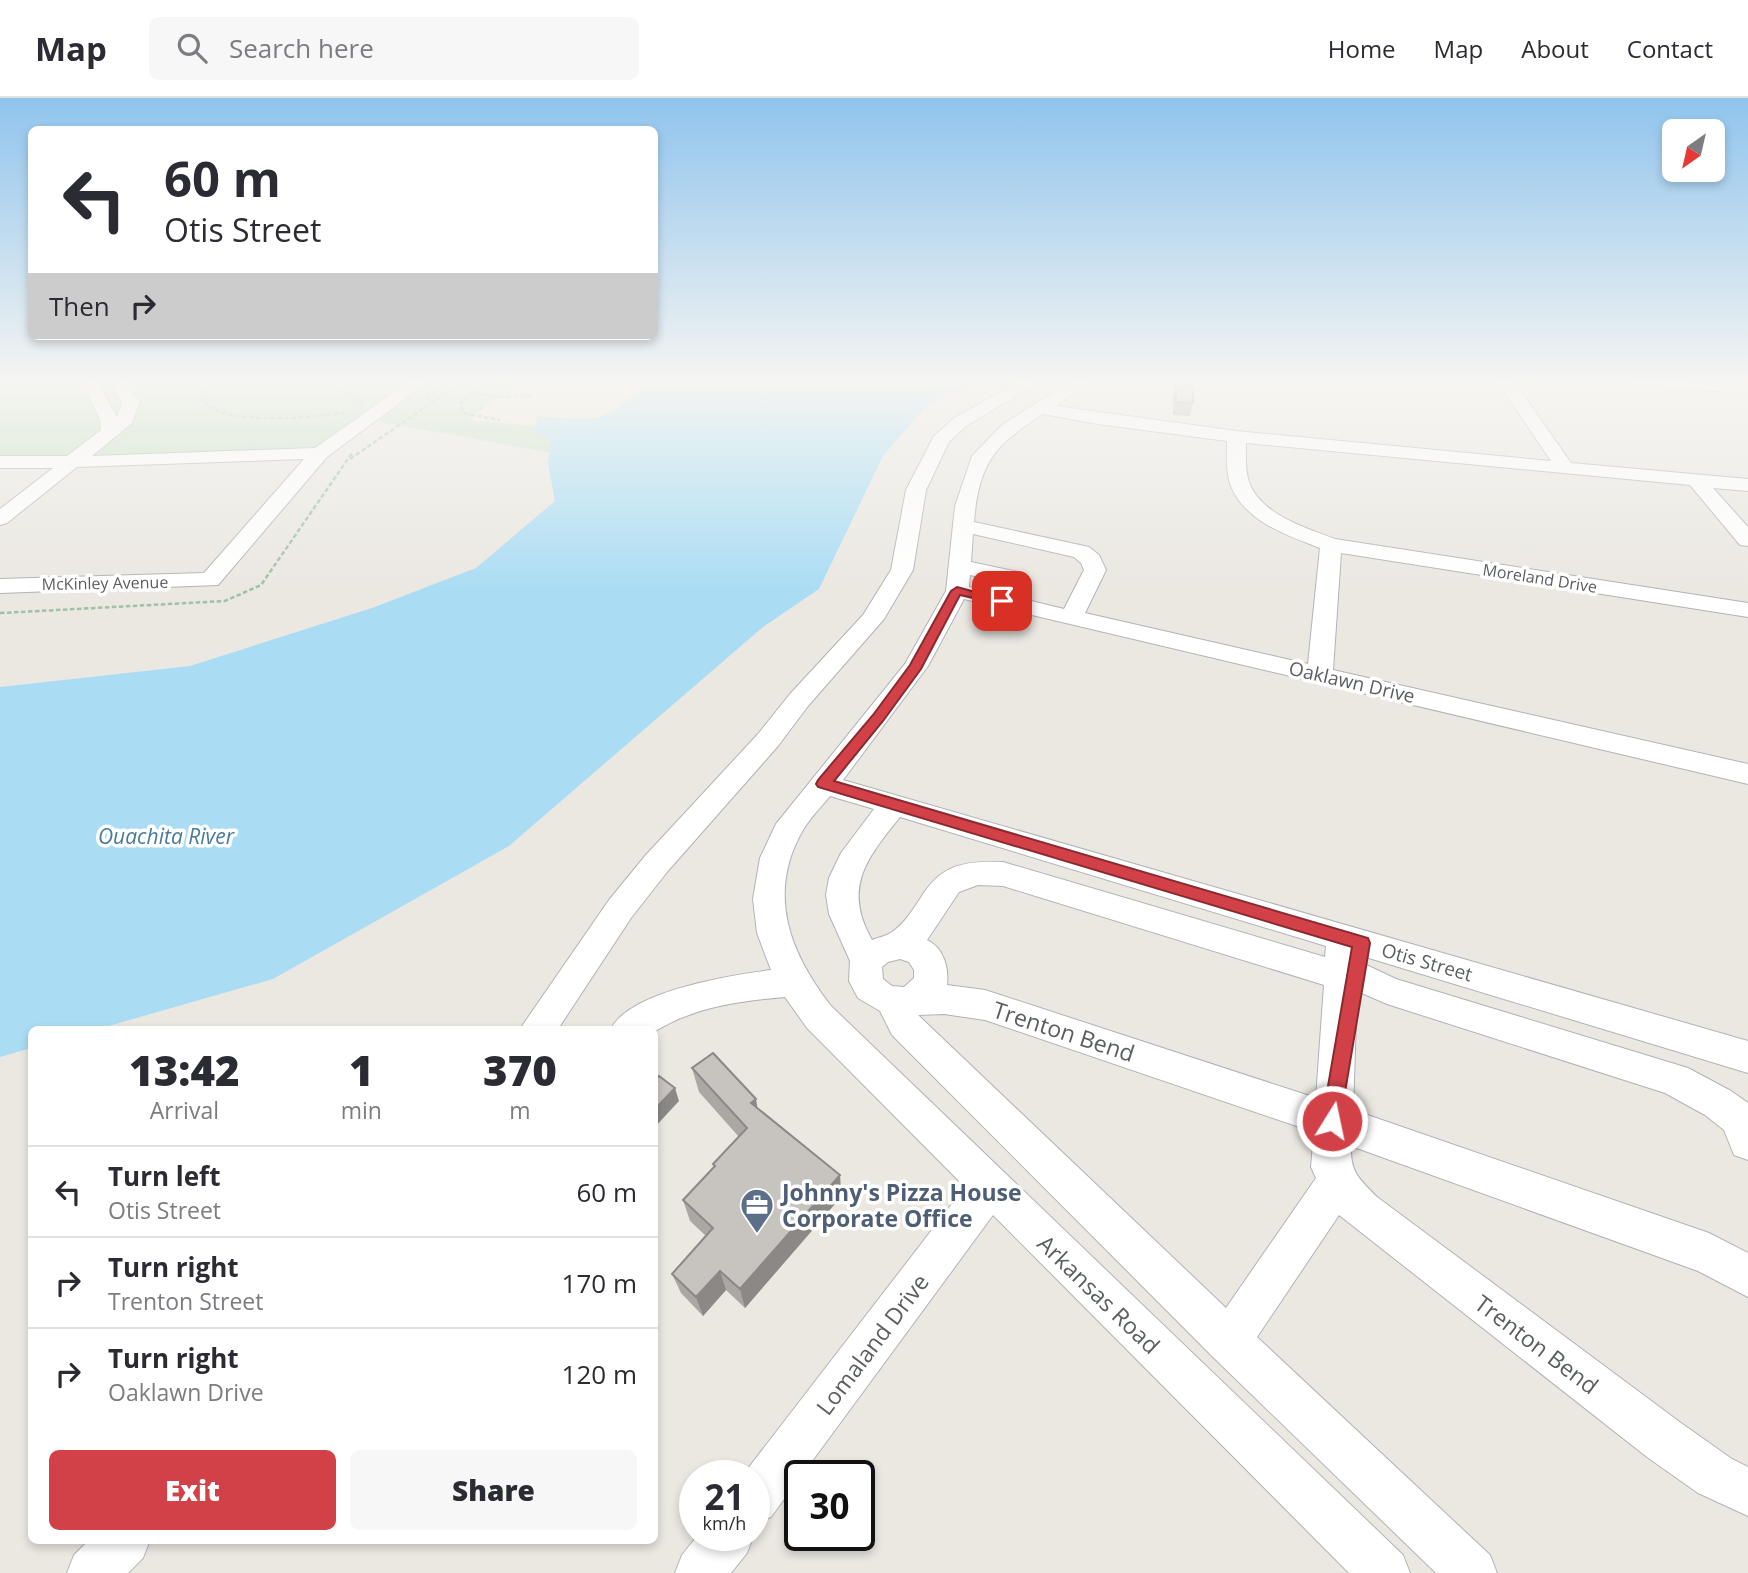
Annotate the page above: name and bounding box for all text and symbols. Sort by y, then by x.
search box [149,17,639,80]
text: Map [35,26,107,71]
icon: search [173,29,211,67]
text: Search here [229,30,374,66]
text: Home [1328,32,1396,65]
text: Map [1434,32,1483,65]
text: About [1521,32,1589,65]
text: Contact [1627,32,1713,65]
north arrow [1662,119,1726,182]
map controls [1662,119,1725,182]
text: 60 m [164,145,281,211]
icon: left [49,154,140,245]
text: Otis Street [164,208,321,251]
icon: right [124,287,162,325]
text: Then [49,288,110,324]
street label: Moreland Drive [1481,558,1599,598]
street label: McKinley Avenue [42,571,168,595]
pin [972,571,1032,631]
icon: arrive [983,582,1021,620]
street label: Oaklawn Drive [1286,655,1418,709]
water label: Ouachita River [98,822,235,850]
street label: Otis Street [1379,937,1476,987]
street label: Trenton Bend [989,993,1139,1069]
text: 13:42 [129,1041,240,1098]
text: 1 [349,1041,374,1098]
text: 370 [483,1041,557,1098]
position arrow [1295,1084,1369,1158]
text: Arrival [150,1094,219,1126]
text: min [341,1094,382,1126]
text: m [509,1094,531,1126]
text: Turn left [108,1158,220,1194]
icon: left [49,1173,87,1211]
text: 60 m [576,1174,637,1210]
place label: Johnny's Pizza House Corporate Office [780,1176,1022,1234]
office icon: Johnny's Pizza House Corporate Office [738,1186,776,1235]
text: Otis Street [108,1194,221,1226]
street label: Arkansas Road [1031,1227,1167,1361]
text: Turn right [108,1249,239,1285]
icon: right [49,1264,87,1302]
text: 170 m [562,1265,637,1301]
street label: Lomaland Drive [808,1267,936,1421]
text: Trenton Street [108,1285,263,1317]
street label: Trenton Bend [1469,1287,1605,1401]
text: Turn right [108,1340,239,1376]
icon: right [49,1355,87,1393]
text: 120 m [562,1356,637,1392]
text: Oaklawn Drive [108,1376,264,1408]
button: Exit [49,1450,336,1530]
button: Share [350,1450,637,1530]
speed limit sign: 30 [784,1460,875,1551]
text: 21 [704,1473,745,1520]
text: km/h [703,1511,746,1535]

